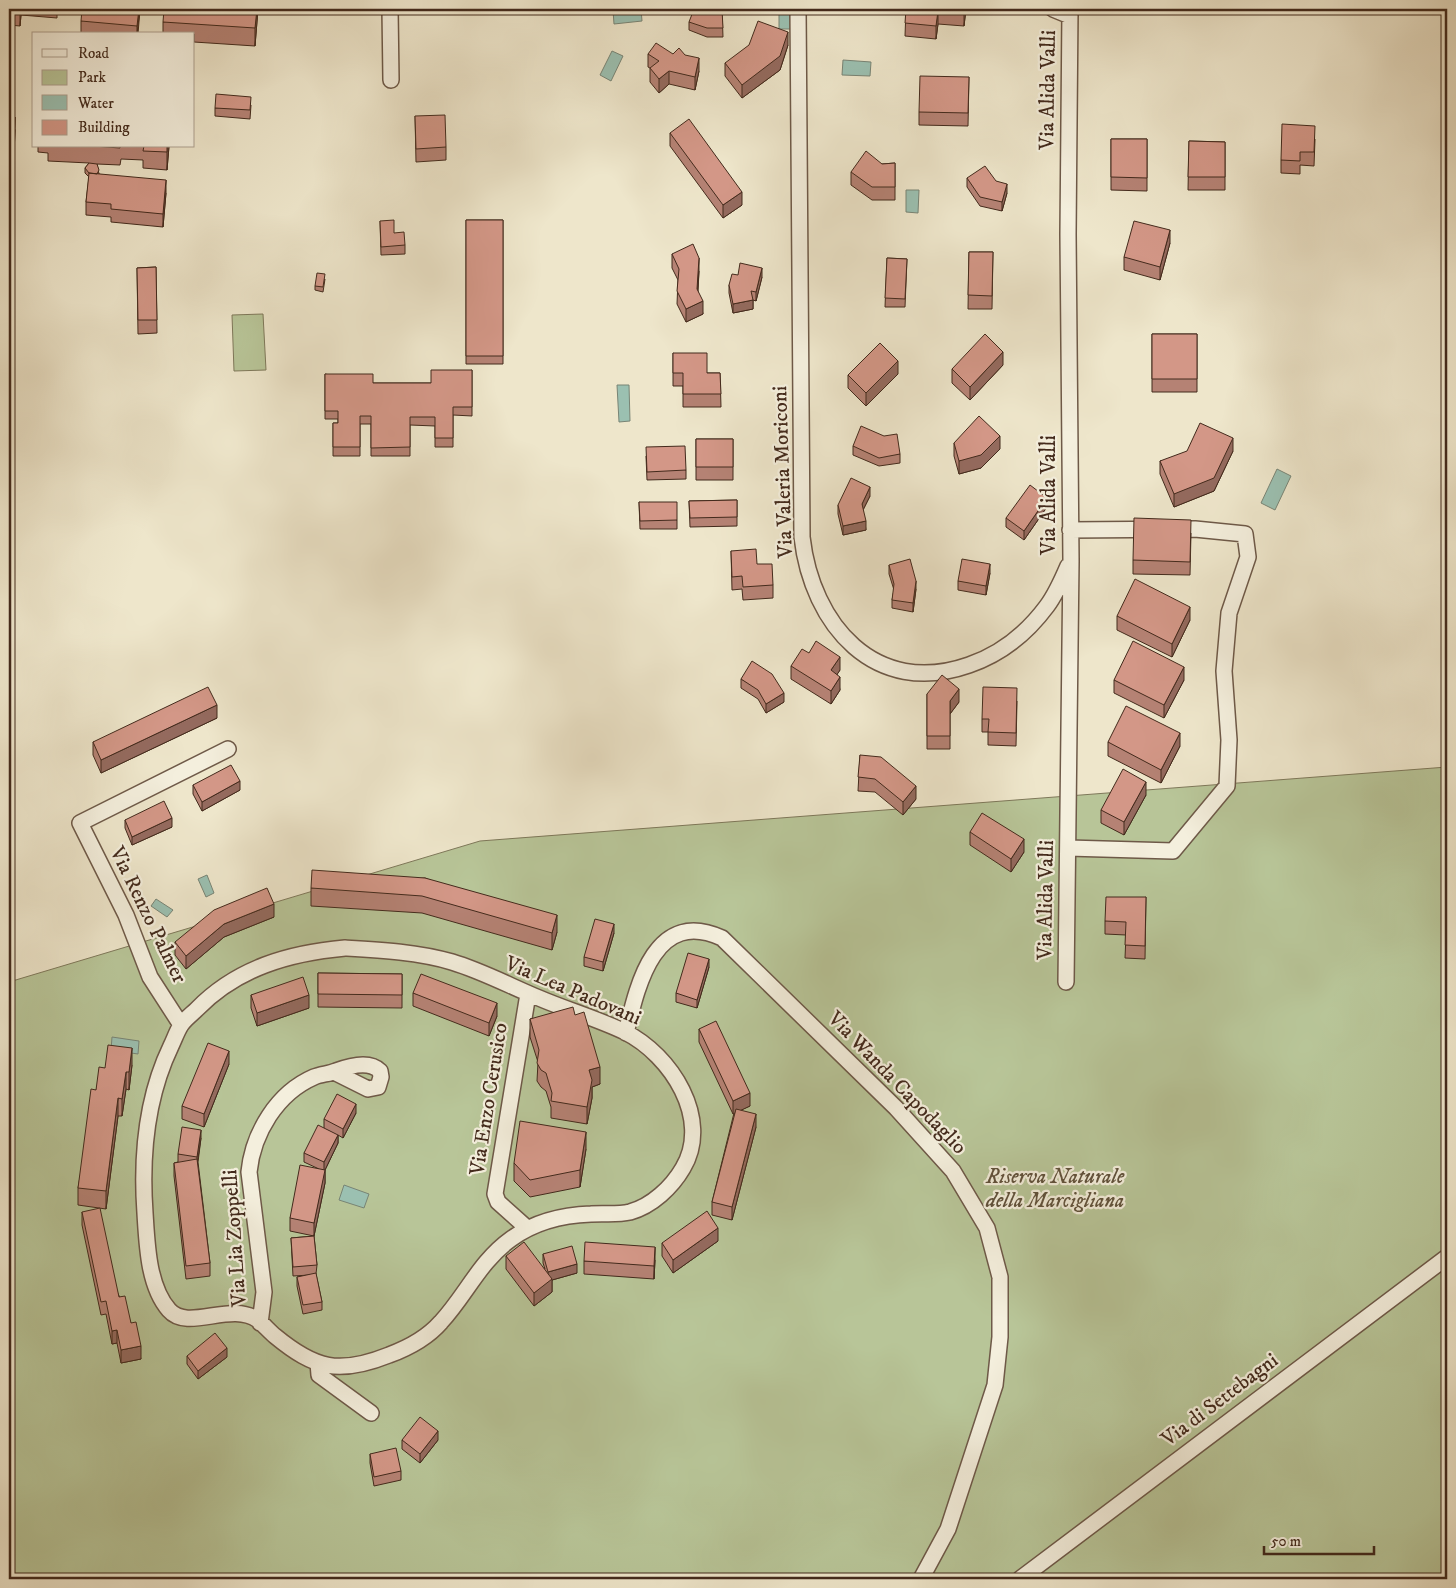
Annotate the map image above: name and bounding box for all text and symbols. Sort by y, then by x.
street label: Via Alida Valli [1034,30,1062,151]
legend [32,32,195,148]
text: Road [78,44,110,63]
text: Park [78,68,107,87]
text: Water [77,94,114,113]
text: Building [78,118,130,137]
street label: Via Valeria Moriconi [767,385,799,560]
street label: Via Alida Valli [1036,435,1062,556]
street label: Via Alida Valli [1032,840,1060,961]
street label: Via Renzo Palmer [103,841,192,988]
street label: Via Lea Padovani [500,950,645,1031]
street label: Via Wanda Capodaglio [821,1005,972,1160]
street label: Via Enzo Cerusico [464,1021,514,1178]
park label: Riserva Naturale della Marcigliana [985,1164,1125,1214]
street label: Via Lia Zoppelli [217,1169,253,1308]
street label: Via di Settebagni [1156,1348,1284,1453]
scale bar [1264,1523,1374,1555]
text: 50 m [1271,1532,1301,1551]

